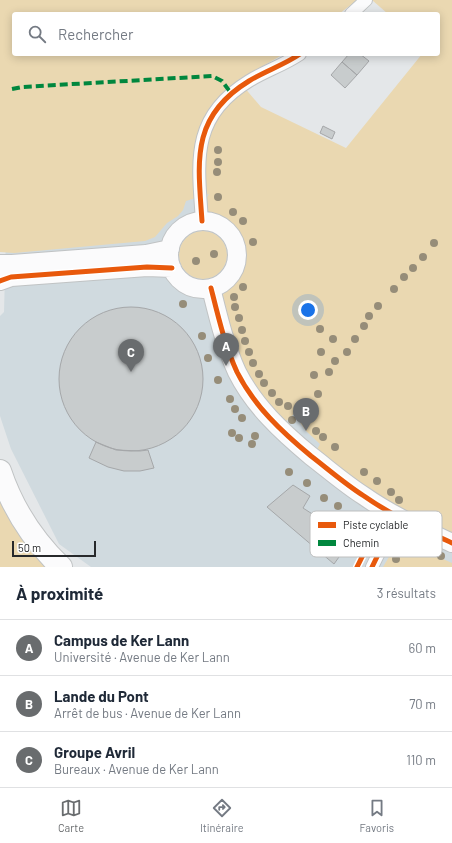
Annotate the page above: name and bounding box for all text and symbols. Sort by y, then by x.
search box [12,12,440,56]
icon: search [26,23,48,45]
text: Rechercher [58,25,134,43]
your location [298,300,318,320]
pin: A [213,333,239,366]
pin: C [118,339,144,372]
pin: B [293,398,319,431]
legend [310,511,442,557]
text: Piste cyclable [343,518,408,531]
text: Chemin [343,536,379,549]
scale bar [12,539,96,558]
text: 50 m [18,541,41,554]
text: À proximité [16,583,103,603]
text: 3 résultats [377,585,436,601]
text: Campus de Ker Lann [54,631,189,649]
text: A [25,640,33,656]
text: 60 m [409,640,436,656]
text: Université · Avenue de Ker Lann [54,649,230,665]
text: Lande du Pont [54,687,149,705]
text: B [25,696,33,712]
text: 70 m [409,696,436,712]
text: Arrêt de bus · Avenue de Ker Lann [54,705,241,721]
text: Groupe Avril [54,743,135,761]
text: C [25,752,33,768]
text: 110 m [406,752,436,768]
text: Bureaux · Avenue de Ker Lann [54,761,219,777]
tab: Carte [58,797,84,834]
tab: Itinéraire [200,797,244,834]
tab: Favoris [359,797,394,834]

